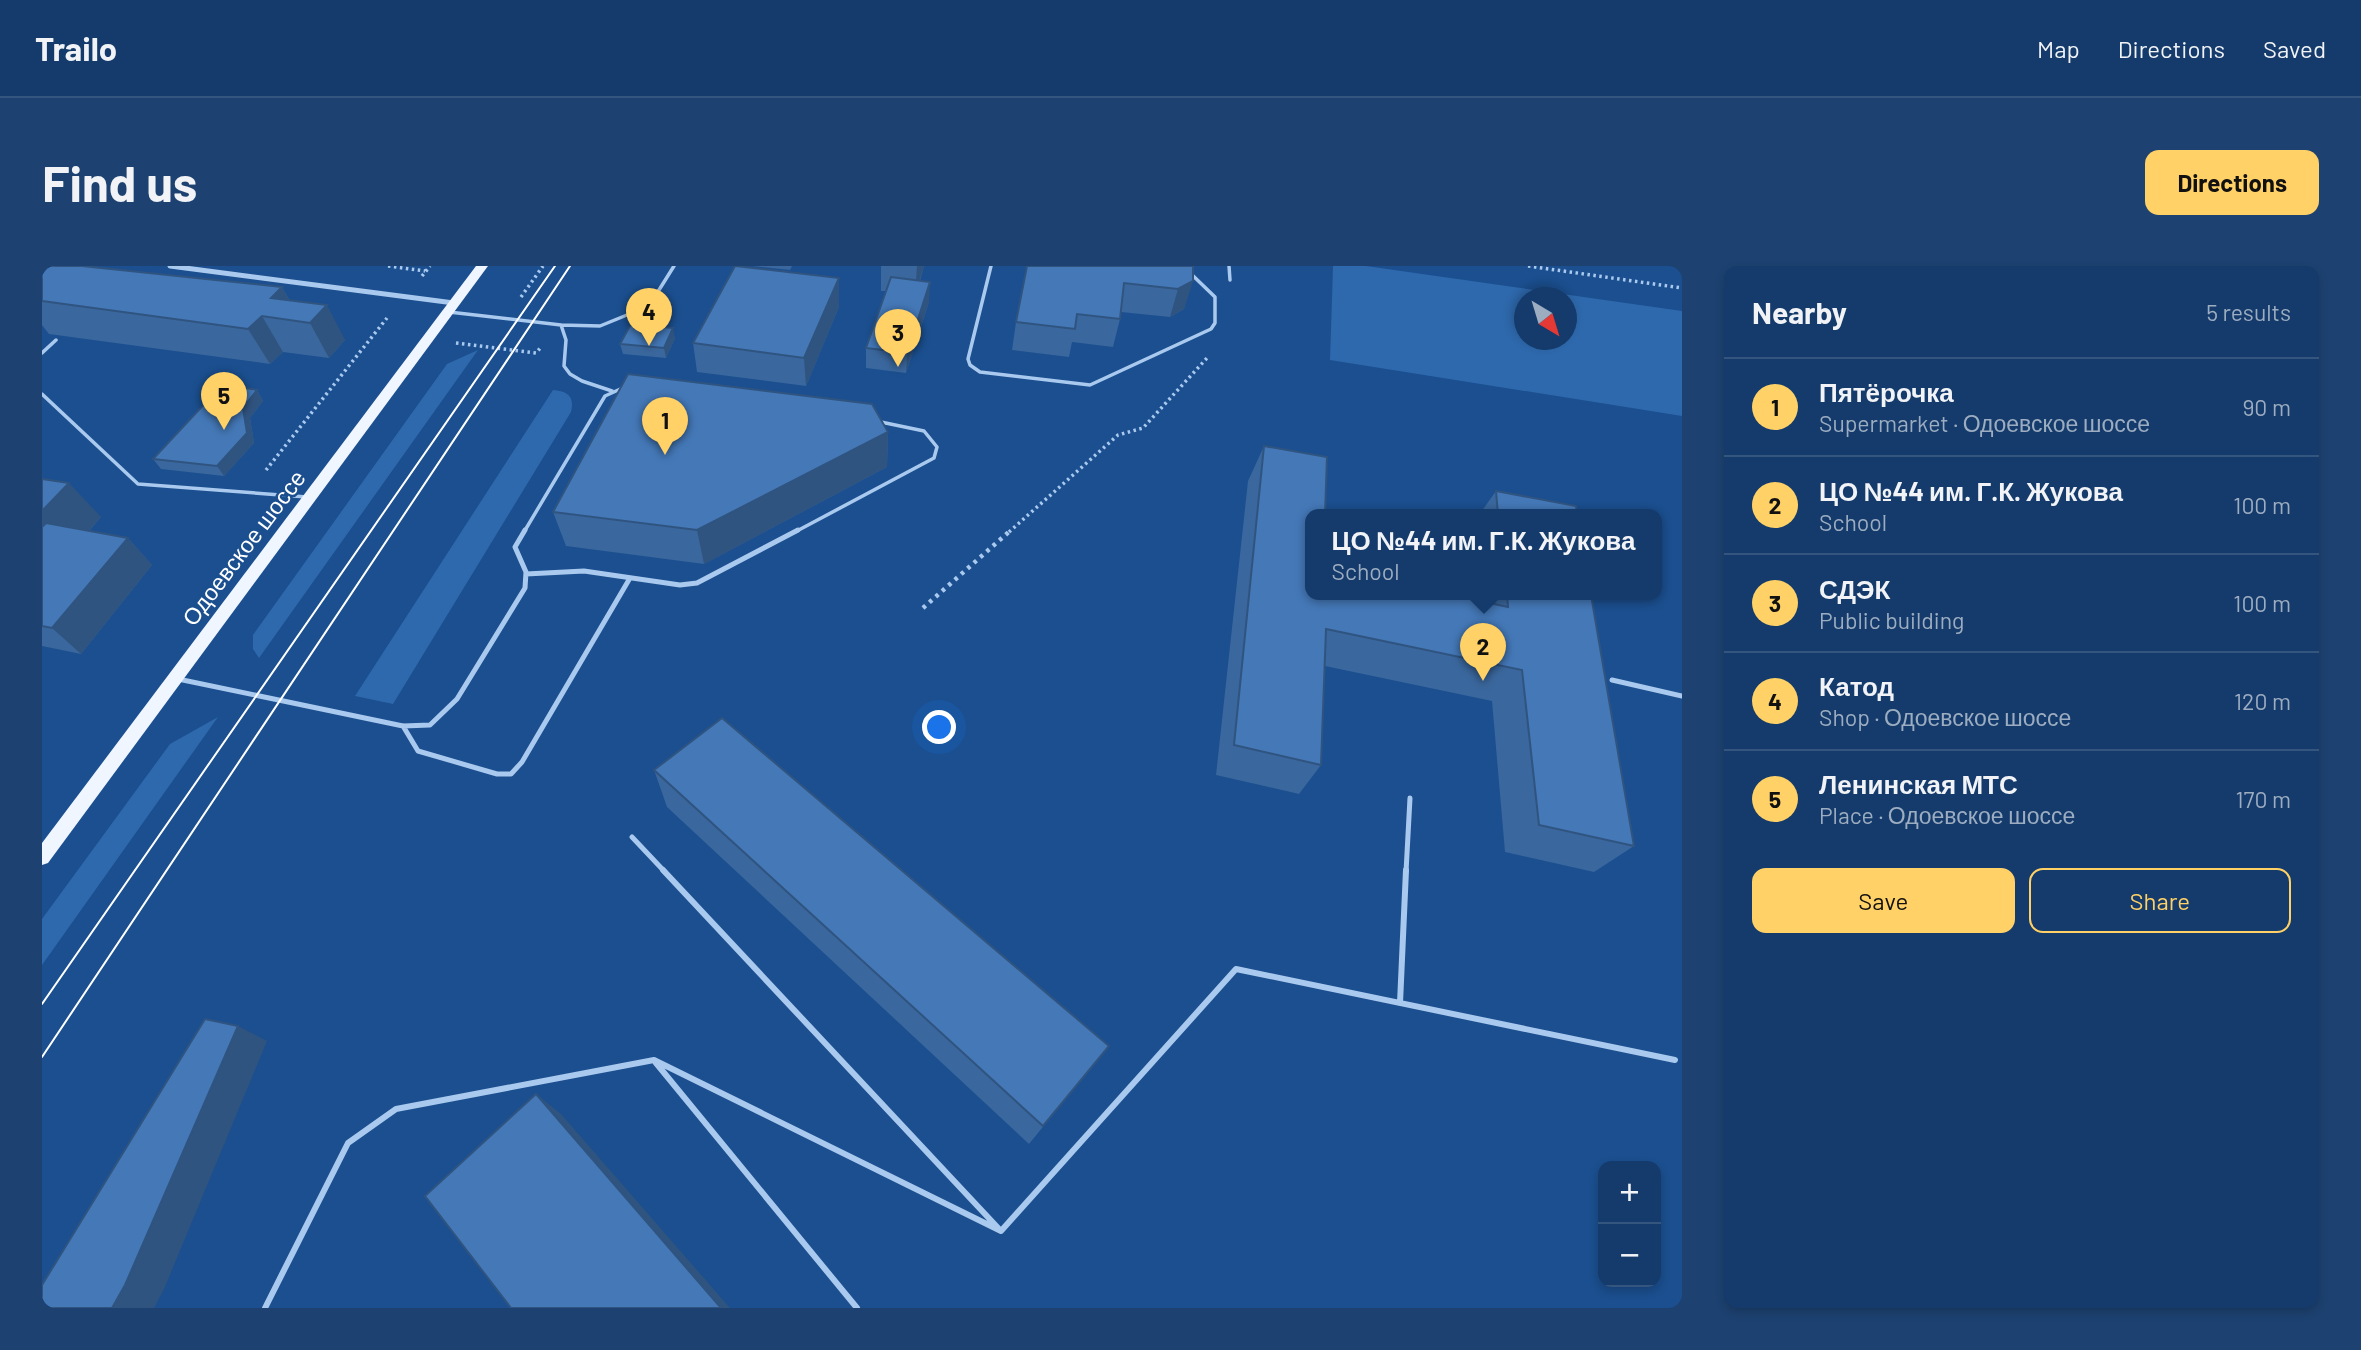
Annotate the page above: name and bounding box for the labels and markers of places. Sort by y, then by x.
pin: 4 [626,288,672,346]
pin: 3 [875,309,921,367]
pin: 5 [201,372,247,430]
pin: 1 [642,397,688,455]
pin: 2 [1460,623,1506,681]

